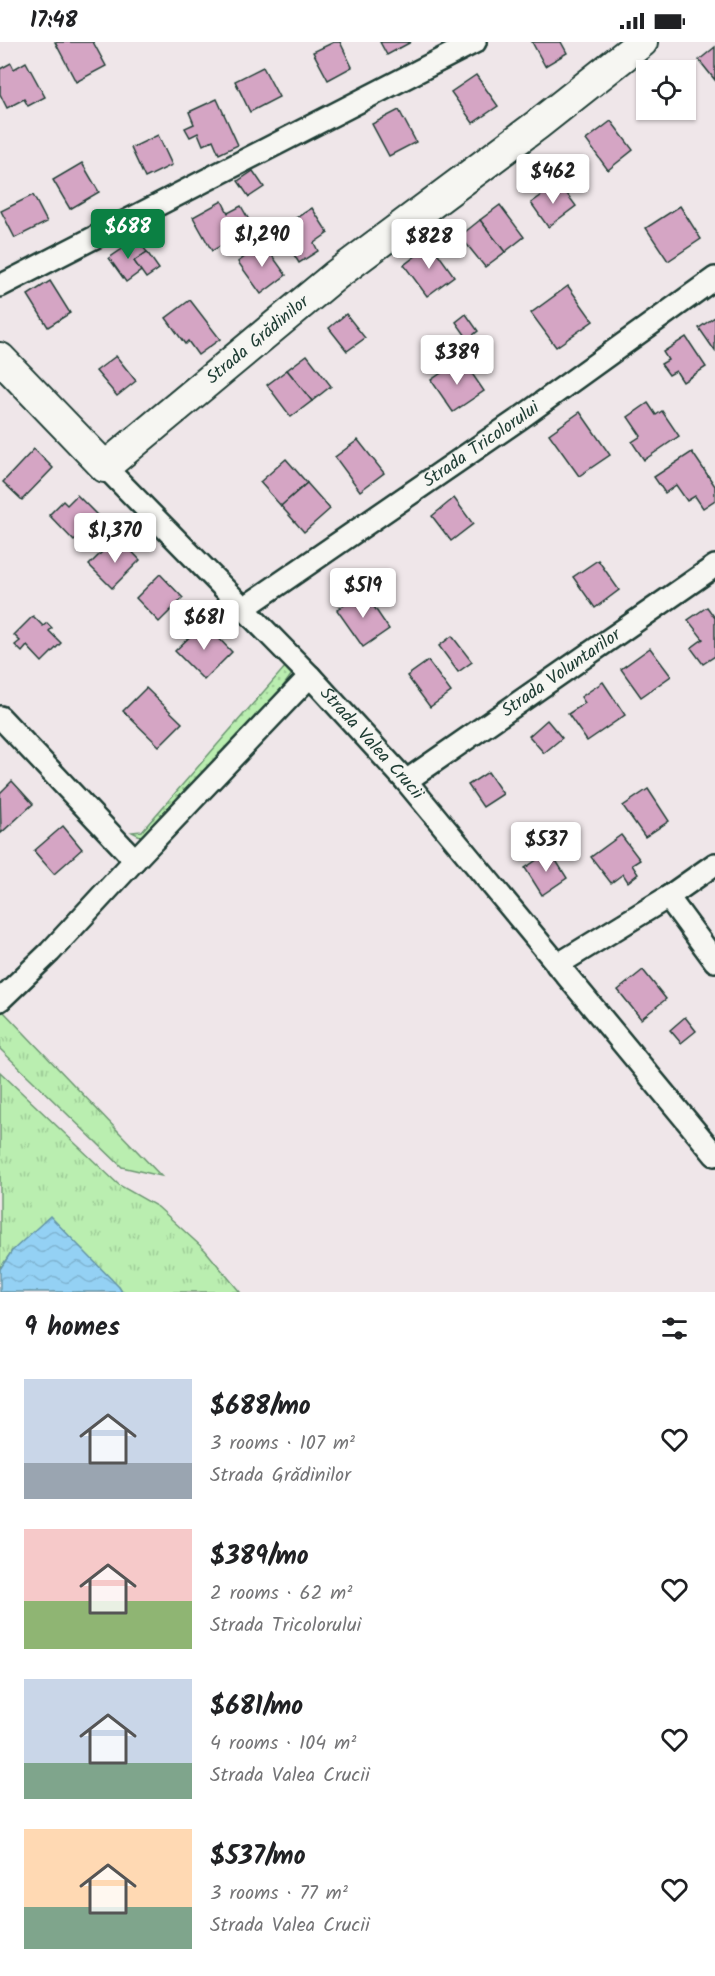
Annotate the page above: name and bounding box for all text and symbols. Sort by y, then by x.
text: 17:48 [30,4,77,39]
map controls [636,60,696,120]
button: locate [636,60,696,120]
pin: $462 [517,154,589,205]
text: $462 [530,157,576,189]
pin: $688 [92,209,164,260]
text: $688 [105,212,151,244]
pin: $1,290 [213,217,311,268]
pin: $828 [393,219,465,270]
text: $1,290 [234,220,290,252]
text: $828 [405,222,453,254]
street label: Strada Grădinilor [200,288,317,392]
pin: $389 [421,335,493,386]
text: $389 [435,338,479,370]
street label: Strada Tricolorului [417,394,546,495]
pin: $1,370 [66,513,164,564]
text: $1,370 [88,516,142,548]
pin: $519 [327,568,399,619]
text: $519 [344,571,382,603]
pin: $681 [168,600,240,651]
text: $681 [184,603,224,635]
street label: Strada Voluntarilor [495,621,628,725]
street label: Strada Valea Crucii [312,680,431,807]
pin: $537 [510,822,582,873]
text: $537 [525,825,567,857]
text: 9 homes [24,1307,120,1349]
icon: filters [658,1312,691,1345]
text: $688/mo [210,1386,311,1428]
icon: home [72,1403,144,1475]
icon: heart [658,1423,691,1456]
text: 3 rooms · 107 m² [210,1428,355,1460]
text: Strada Grădinilor [210,1460,351,1492]
text: $389/mo [210,1536,309,1578]
icon: home [72,1553,144,1625]
icon: heart [658,1573,691,1606]
text: 2 rooms · 62 m² [210,1578,352,1610]
text: Strada Tricolorului [210,1610,361,1642]
text: $681/mo [210,1686,303,1728]
icon: home [72,1703,144,1775]
icon: heart [658,1723,691,1756]
text: 4 rooms · 104 m² [210,1728,356,1760]
text: Strada Valea Crucii [210,1760,370,1792]
text: $537/mo [210,1836,306,1878]
icon: home [72,1853,144,1925]
icon: heart [658,1873,691,1906]
text: 3 rooms · 77 m² [210,1878,348,1910]
text: Strada Valea Crucii [210,1910,370,1942]

